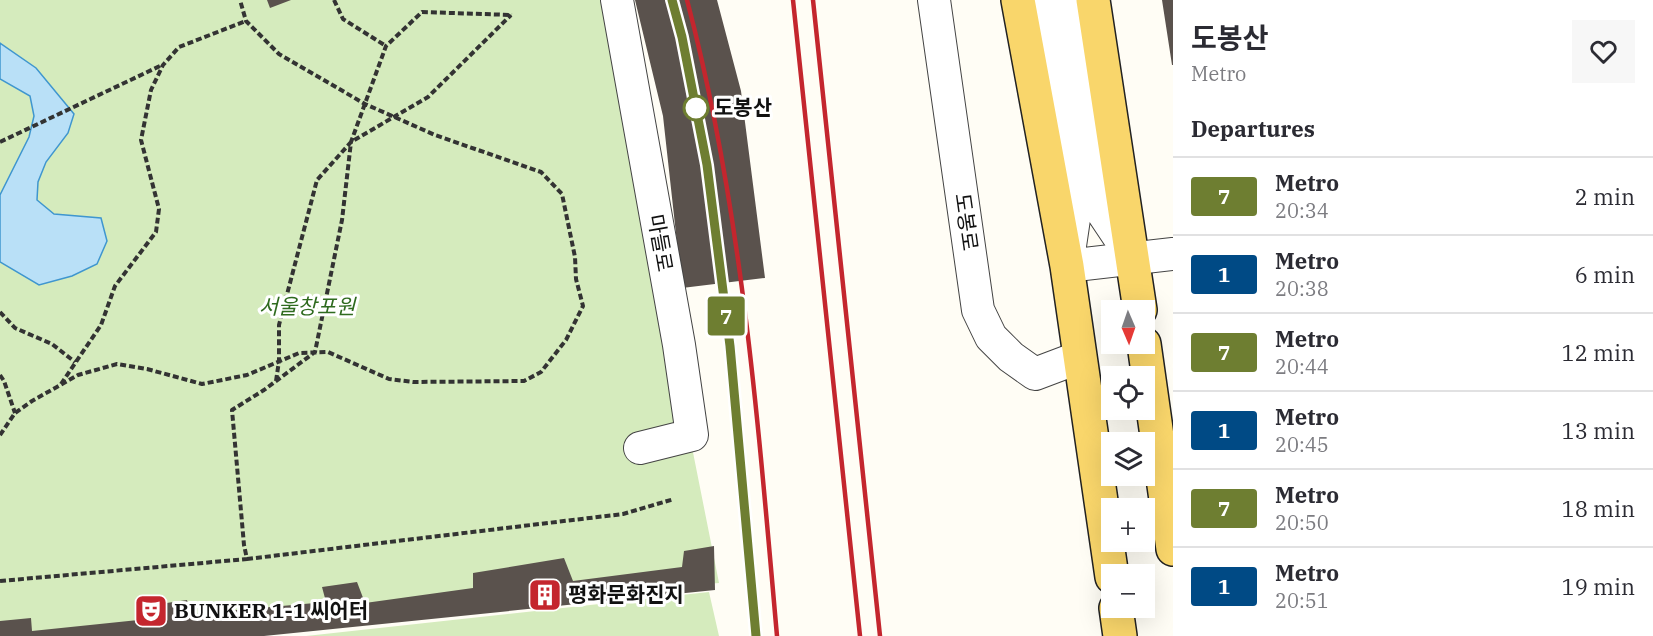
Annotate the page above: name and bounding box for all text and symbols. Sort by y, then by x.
text: 도봉산 [1191,19,1268,56]
button: heart [1572,20,1635,83]
text: Metro [1191,60,1246,87]
place label: 도봉산 [714,93,772,121]
marker: 도봉산 [683,95,709,121]
text: Departures [1191,114,1315,143]
text: Metro [1275,168,1339,197]
text: 7 [1218,182,1230,210]
text: 2 min [1575,182,1635,211]
street label: 도봉로 [949,191,985,253]
text: 20:34 [1275,197,1329,224]
street label: 마들로 [642,212,680,274]
text: Metro [1275,246,1339,275]
text: 1 [1218,260,1230,288]
text: 6 min [1575,260,1635,289]
text: 20:38 [1275,275,1329,302]
park label: 서울창포원 [259,292,357,320]
line badge: 7 [706,296,746,336]
north arrow [1101,300,1155,354]
map controls [1101,300,1155,618]
text: 7 [720,302,732,330]
text: Metro [1275,324,1339,353]
text: 7 [1218,338,1230,366]
text: 12 min [1562,338,1635,367]
text: 20:44 [1275,353,1329,380]
button: locate [1101,366,1155,420]
text: Metro [1275,402,1339,431]
text: 1 [1218,416,1230,444]
text: 13 min [1562,416,1635,445]
text: 20:45 [1275,431,1329,458]
button: layers [1101,432,1155,486]
text: Metro [1275,480,1339,509]
text: 7 [1218,494,1230,522]
text: 18 min [1562,494,1635,523]
button: + [1101,498,1155,552]
text: 20:50 [1275,509,1329,536]
text: Metro [1275,558,1339,587]
button: − [1101,564,1155,618]
text: 1 [1218,572,1230,600]
text: 19 min [1562,572,1635,601]
building icon: 평화문화진지 [527,577,563,613]
place label: 평화문화진지 [568,580,684,608]
text: 20:51 [1275,587,1329,614]
theatre icon: BUNKER 1-1 씨어터 [133,593,169,629]
place label: BUNKER 1-1 씨어터 [174,596,368,624]

